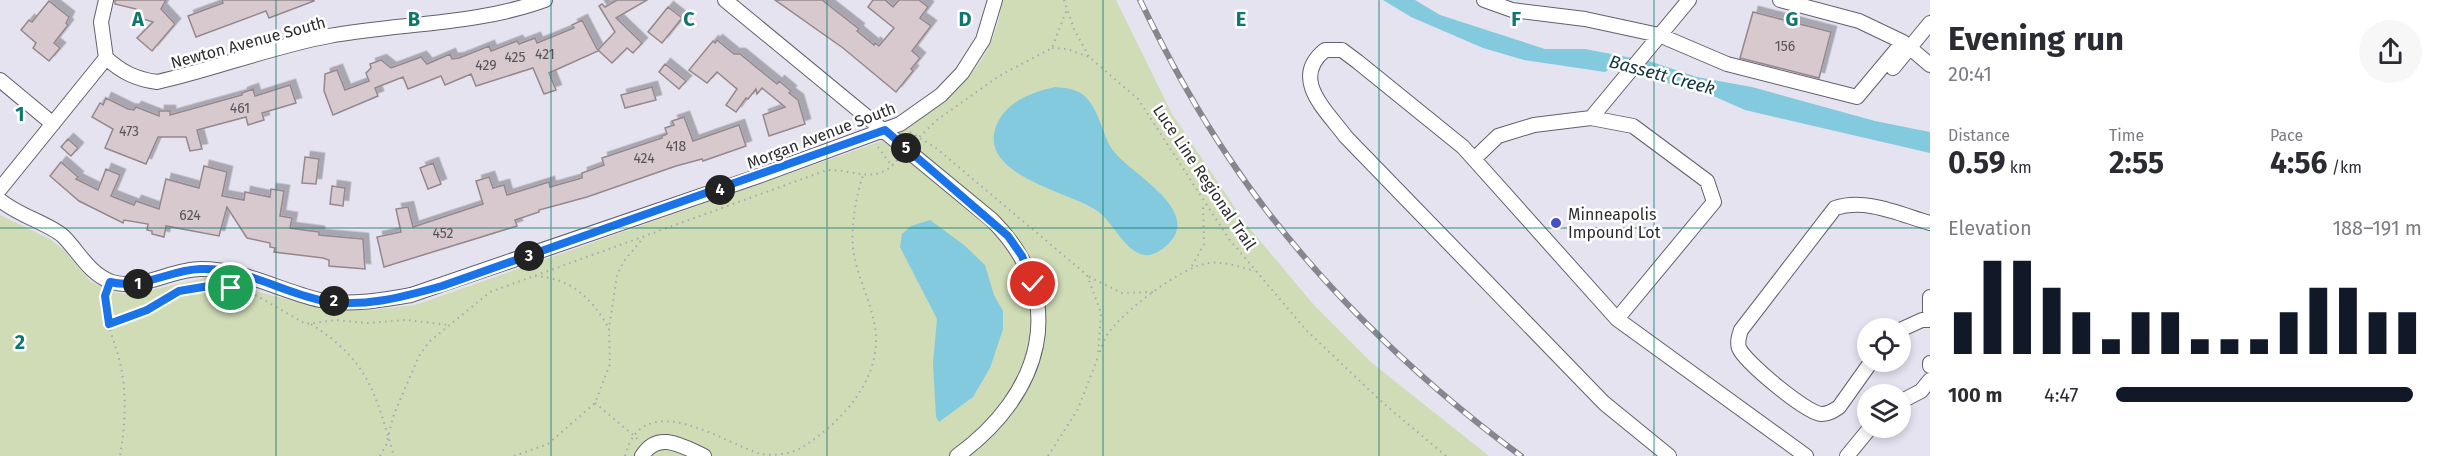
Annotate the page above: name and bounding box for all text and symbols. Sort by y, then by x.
text: A [131,7,145,31]
text: B [408,7,420,31]
text: C [683,7,695,31]
text: D [958,7,972,31]
text: E [1236,7,1246,31]
text: F [1511,7,1521,31]
text: G [1786,7,1798,31]
street label: Newton Avenue South [169,13,328,72]
text: Evening run [1948,19,2124,59]
button: share [2359,20,2422,83]
house number: 156 [1775,38,1795,55]
house number: 421 [535,46,555,63]
house number: 425 [504,49,526,66]
water label: Bassett Creek [1607,50,1717,100]
house number: 429 [475,57,497,74]
text: 20:41 [1948,62,1992,86]
street label: Morgan Avenue South [744,98,898,173]
house number: 461 [230,100,250,117]
street label: Luce Line Regional Trail [1149,101,1260,254]
text: 1 [15,102,25,126]
house number: 473 [119,123,139,140]
text: Distance [1948,126,2010,145]
text: Time [2109,126,2144,145]
text: Pace [2270,126,2303,145]
pin: 5 [891,133,921,163]
house number: 418 [666,138,686,155]
text: 5 [902,138,910,157]
text: 0.59 [1948,145,2005,181]
text: 2:55 [2109,145,2164,181]
text: 4:56 [2270,145,2327,181]
house number: 424 [633,150,655,167]
text: km [2005,158,2032,177]
text: /km [2327,158,2362,177]
pin: 4 [705,175,735,205]
text: 4 [715,180,725,199]
place label: Minneapolis Impound Lot [1568,205,1661,242]
house number: 624 [179,207,201,224]
marker: Minneapolis Impound Lot [1549,216,1563,230]
text: Elevation [1948,216,2032,240]
text: 188–191 m [2332,216,2422,240]
house number: 452 [432,225,454,242]
pin: 3 [514,241,544,271]
text: 3 [525,246,533,265]
pin [1007,258,1058,309]
pin [205,262,256,313]
icon: check [1016,267,1049,300]
pin: 1 [123,269,153,299]
icon: arrive [214,271,247,304]
text: 1 [134,274,142,293]
pin: 2 [319,286,349,316]
text: 2 [330,291,338,310]
map controls [1857,318,1911,438]
button: locate [1857,318,1911,372]
text: 2 [15,330,25,354]
text: 100 m [1948,383,2002,407]
text: 4:47 [2044,383,2078,407]
button: layers [1857,384,1911,438]

